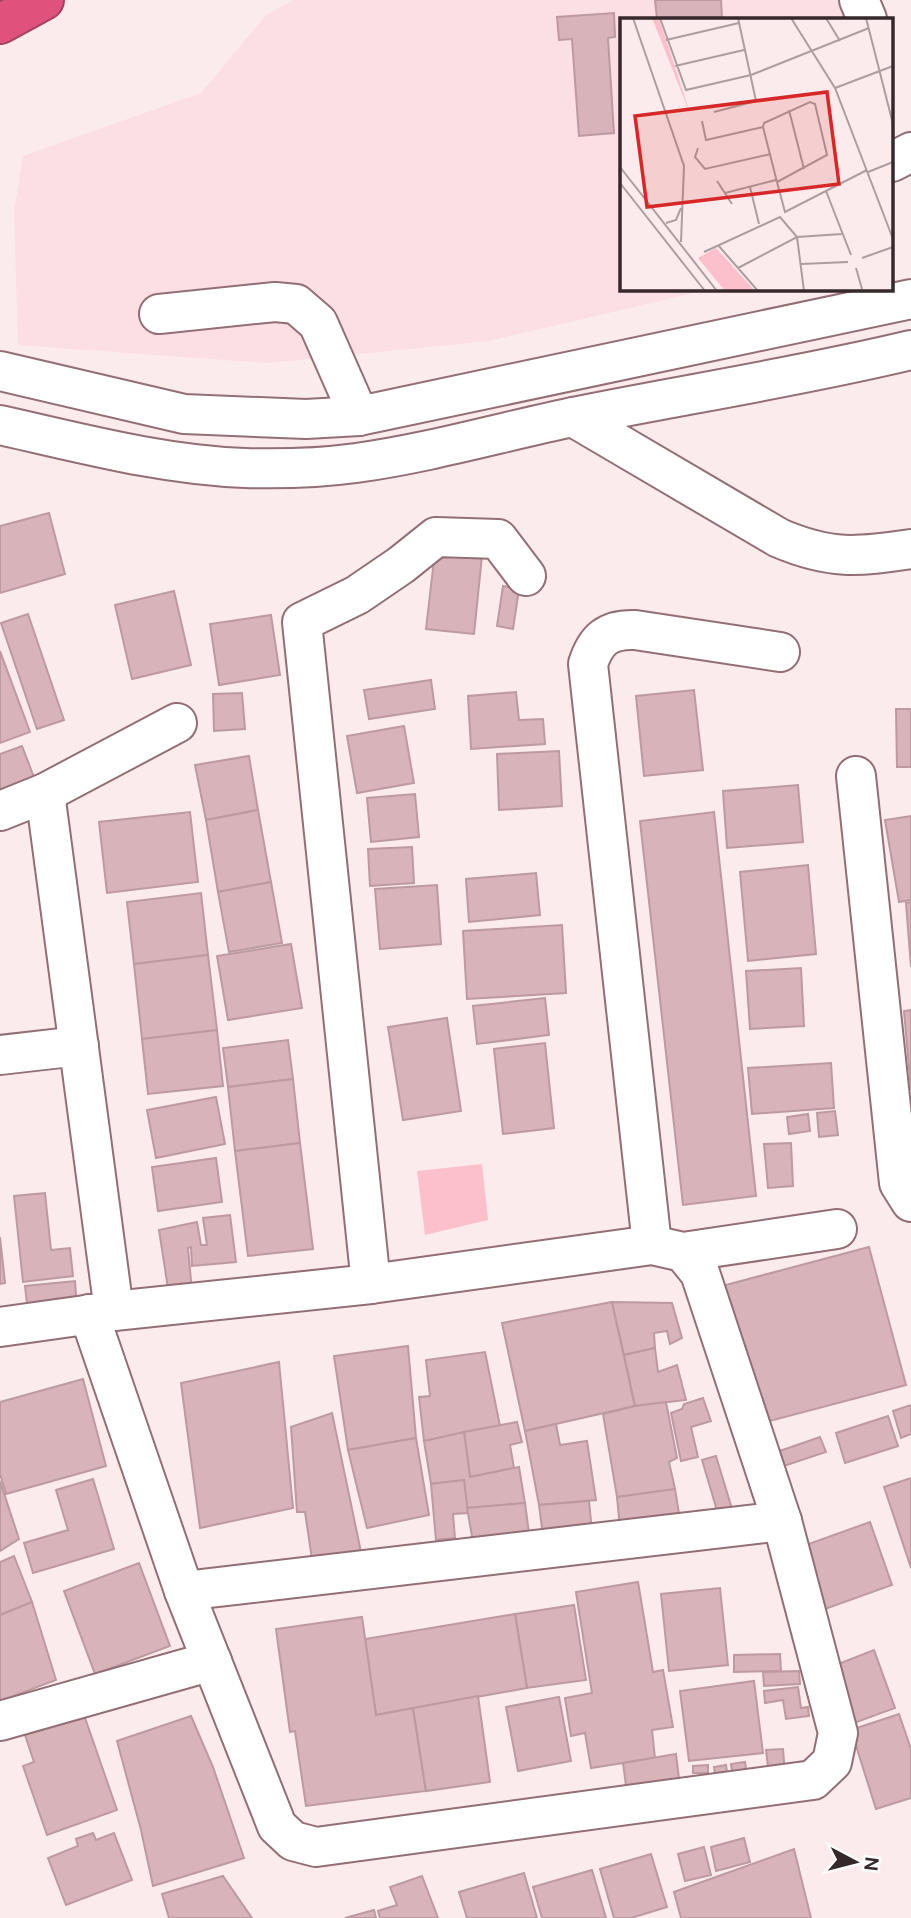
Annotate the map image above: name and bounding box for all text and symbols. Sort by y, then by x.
inset map [620,18,894,290]
north arrow [820,1827,890,1897]
text: N [858,1856,885,1872]

